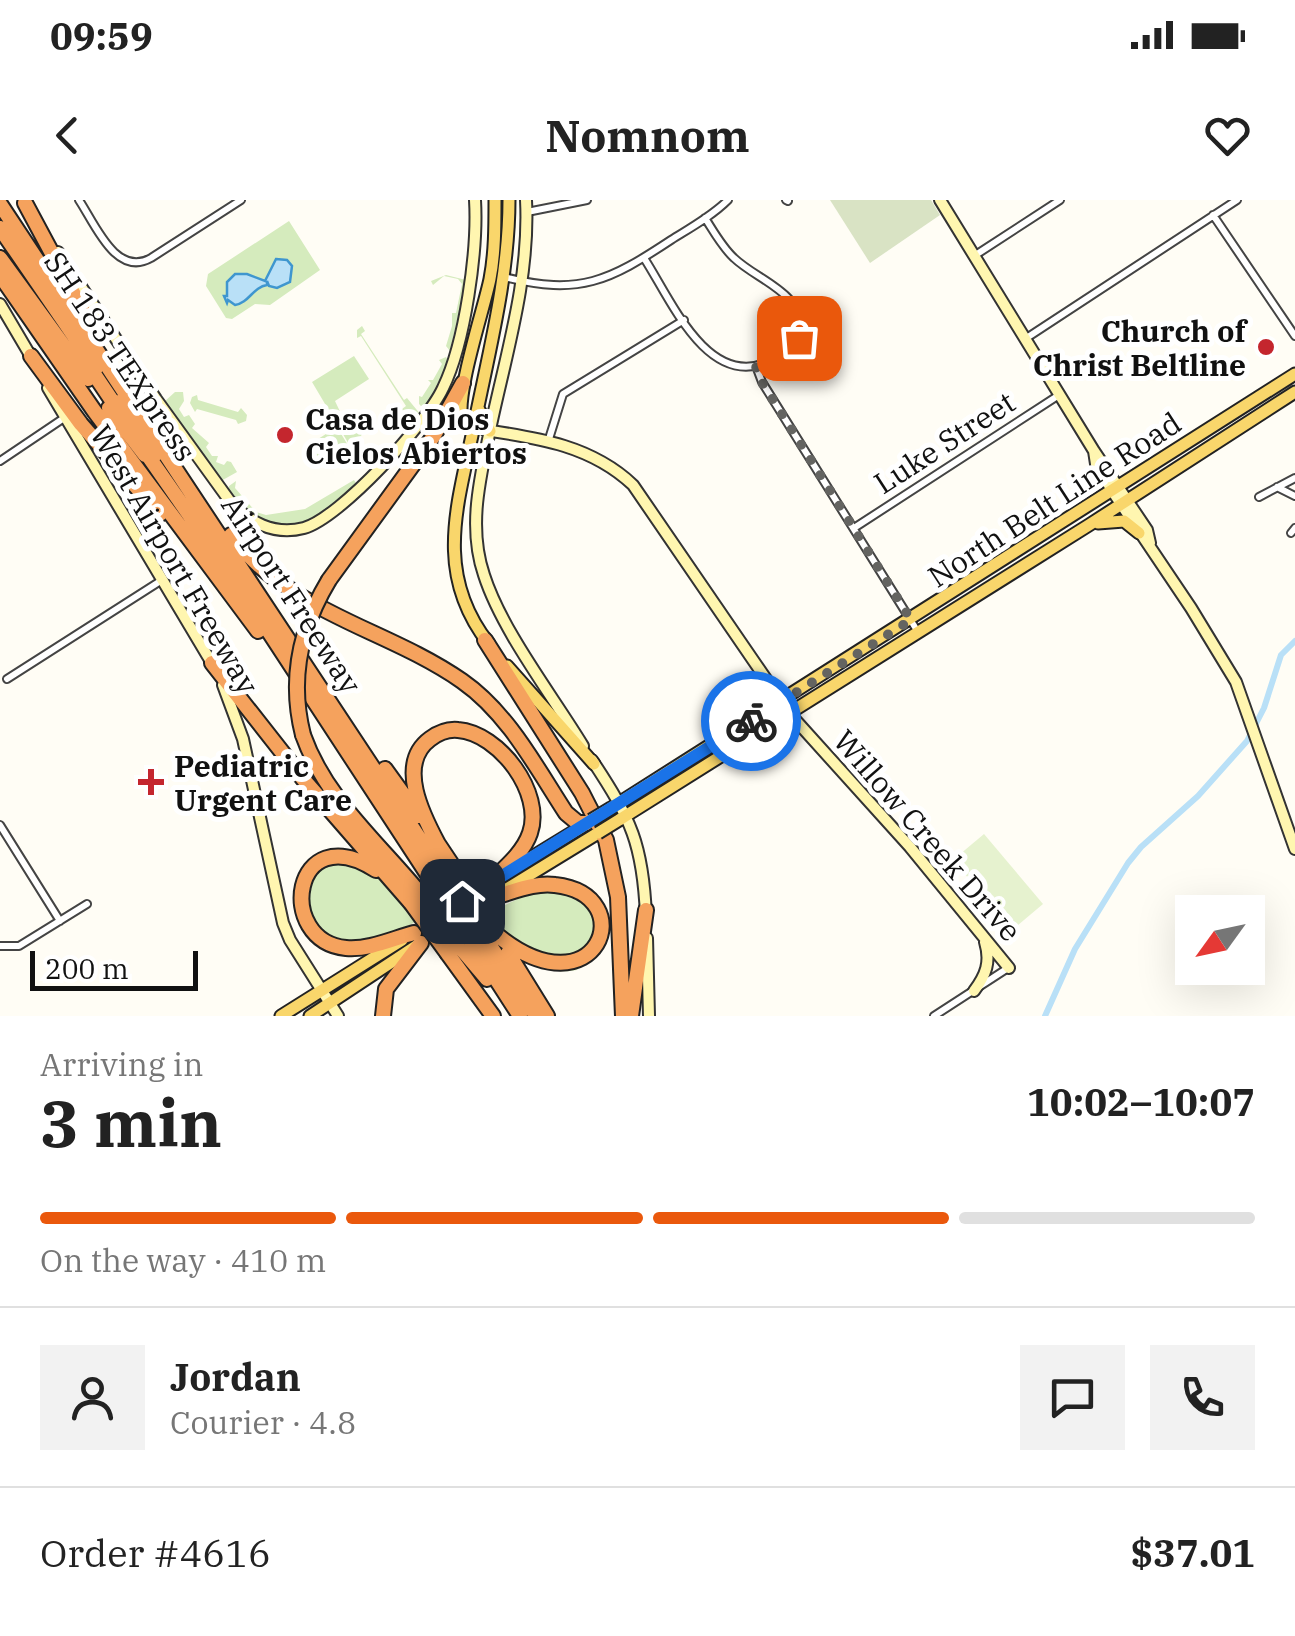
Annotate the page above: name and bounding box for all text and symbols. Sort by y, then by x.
text: 09:59 [50,11,153,60]
text: Nomnom [545,106,750,164]
icon: back [40,108,95,163]
icon: heart [1200,108,1255,163]
street label: SH 183 TEXpress [36,244,206,468]
pin [757,296,842,381]
icon: bag [772,311,827,366]
place label: Church of Christ Beltline [1033,311,1248,384]
marker: Church of Christ Beltline [1255,336,1277,358]
street label: Luke Street [866,382,1022,502]
place label: Casa de Dios Cielos Abiertos [305,399,527,472]
street label: North Belt Line Road [920,403,1188,595]
street label: West Airport Freeway [82,417,268,701]
marker: Casa de Dios Cielos Abiertos [274,424,296,446]
street label: Airport Freeway [213,487,371,701]
courier [701,671,801,771]
icon: bike [724,694,779,749]
street label: Willow Creek Drive [825,721,1031,949]
place label: Pediatric Urgent Care [174,746,352,819]
marker: Pediatric Urgent Care [138,769,164,795]
pin [420,859,505,944]
icon: home [435,874,490,929]
north arrow [1175,895,1265,985]
map controls [1175,895,1265,985]
scale bar [30,946,198,990]
text: 200 m [45,950,129,987]
text: Arriving in [40,1043,203,1085]
text: 10:02–10:07 [1027,1077,1255,1126]
text: 3 min [40,1080,222,1165]
text: On the way · 410 m [40,1239,326,1281]
button: person [40,1345,145,1450]
button: chat [1020,1345,1125,1450]
button: phone [1150,1345,1255,1450]
text: Jordan [170,1352,301,1401]
text: Courier · 4.8 [170,1401,356,1443]
text: Order #4616 [40,1528,271,1577]
text: $37.01 [1130,1528,1255,1577]

